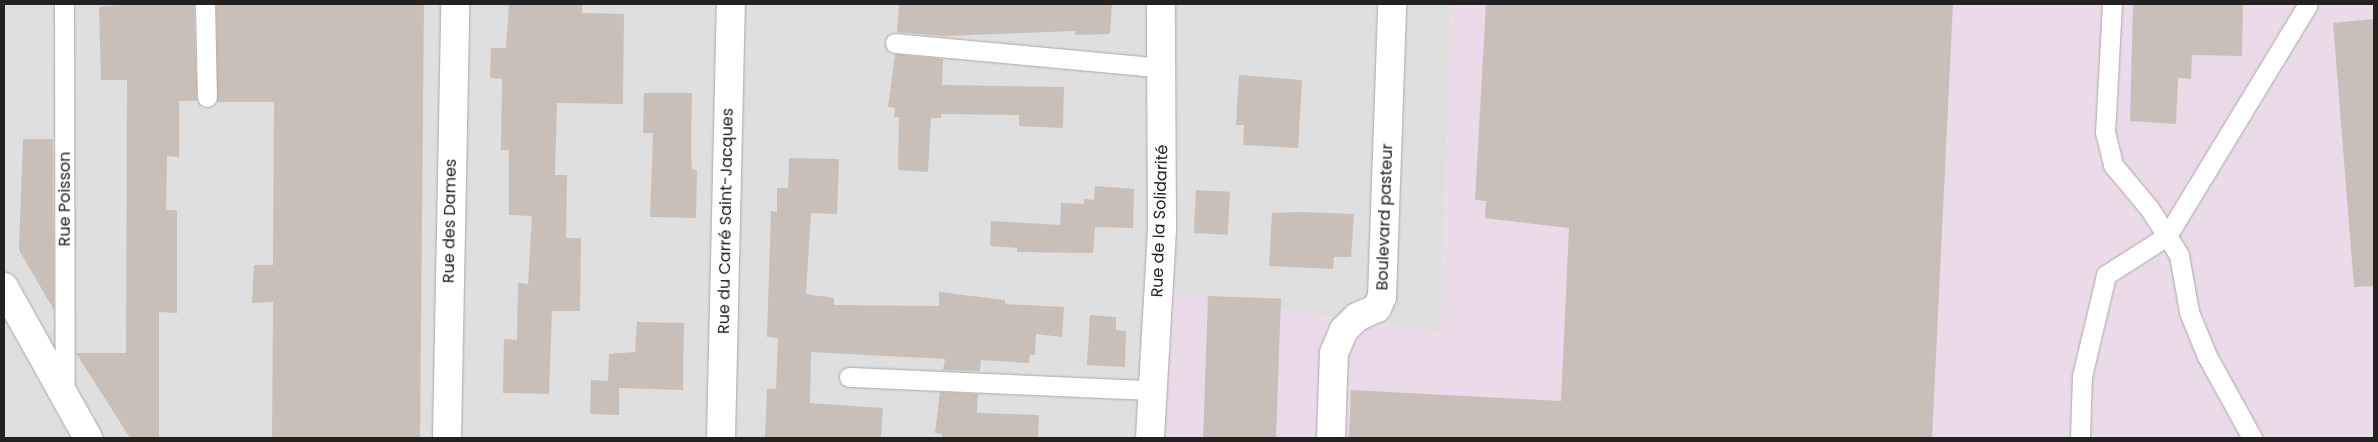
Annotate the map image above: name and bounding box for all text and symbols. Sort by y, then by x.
street label: Rue du Carré Saint-Jacques [714,108,738,334]
street label: Boulevard pasteur [1373,143,1397,291]
street label: Rue de la Solidarité [1148,144,1172,298]
street label: Rue Poisson [55,152,75,246]
street label: Rue des Dames [439,159,461,283]

